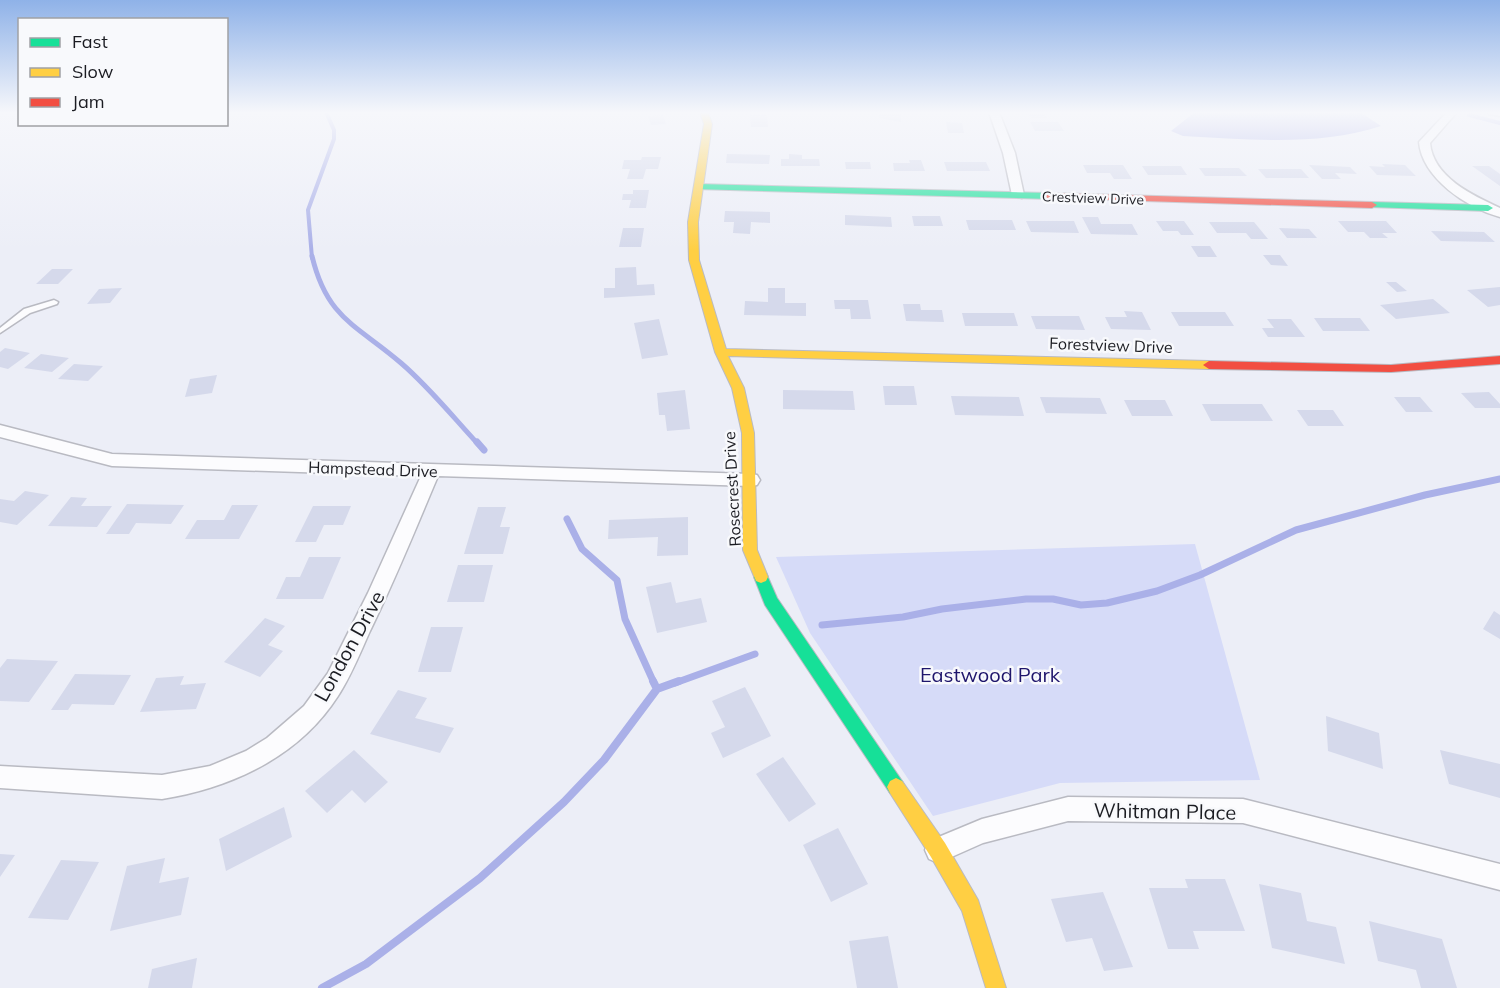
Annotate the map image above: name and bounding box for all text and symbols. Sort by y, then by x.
legend [18,18,228,126]
text: Fast [72,30,108,53]
text: Slow [72,60,114,83]
text: Jam [72,90,105,113]
street label: Crestview Drive [1042,187,1144,209]
street label: Forestview Drive [1049,333,1173,357]
street label: Rosecrest Drive [719,431,745,547]
street label: Hampstead Drive [308,457,438,481]
street label: London Drive [308,586,390,706]
park label: Eastwood Park [920,662,1061,687]
street label: Whitman Place [1093,797,1237,825]

